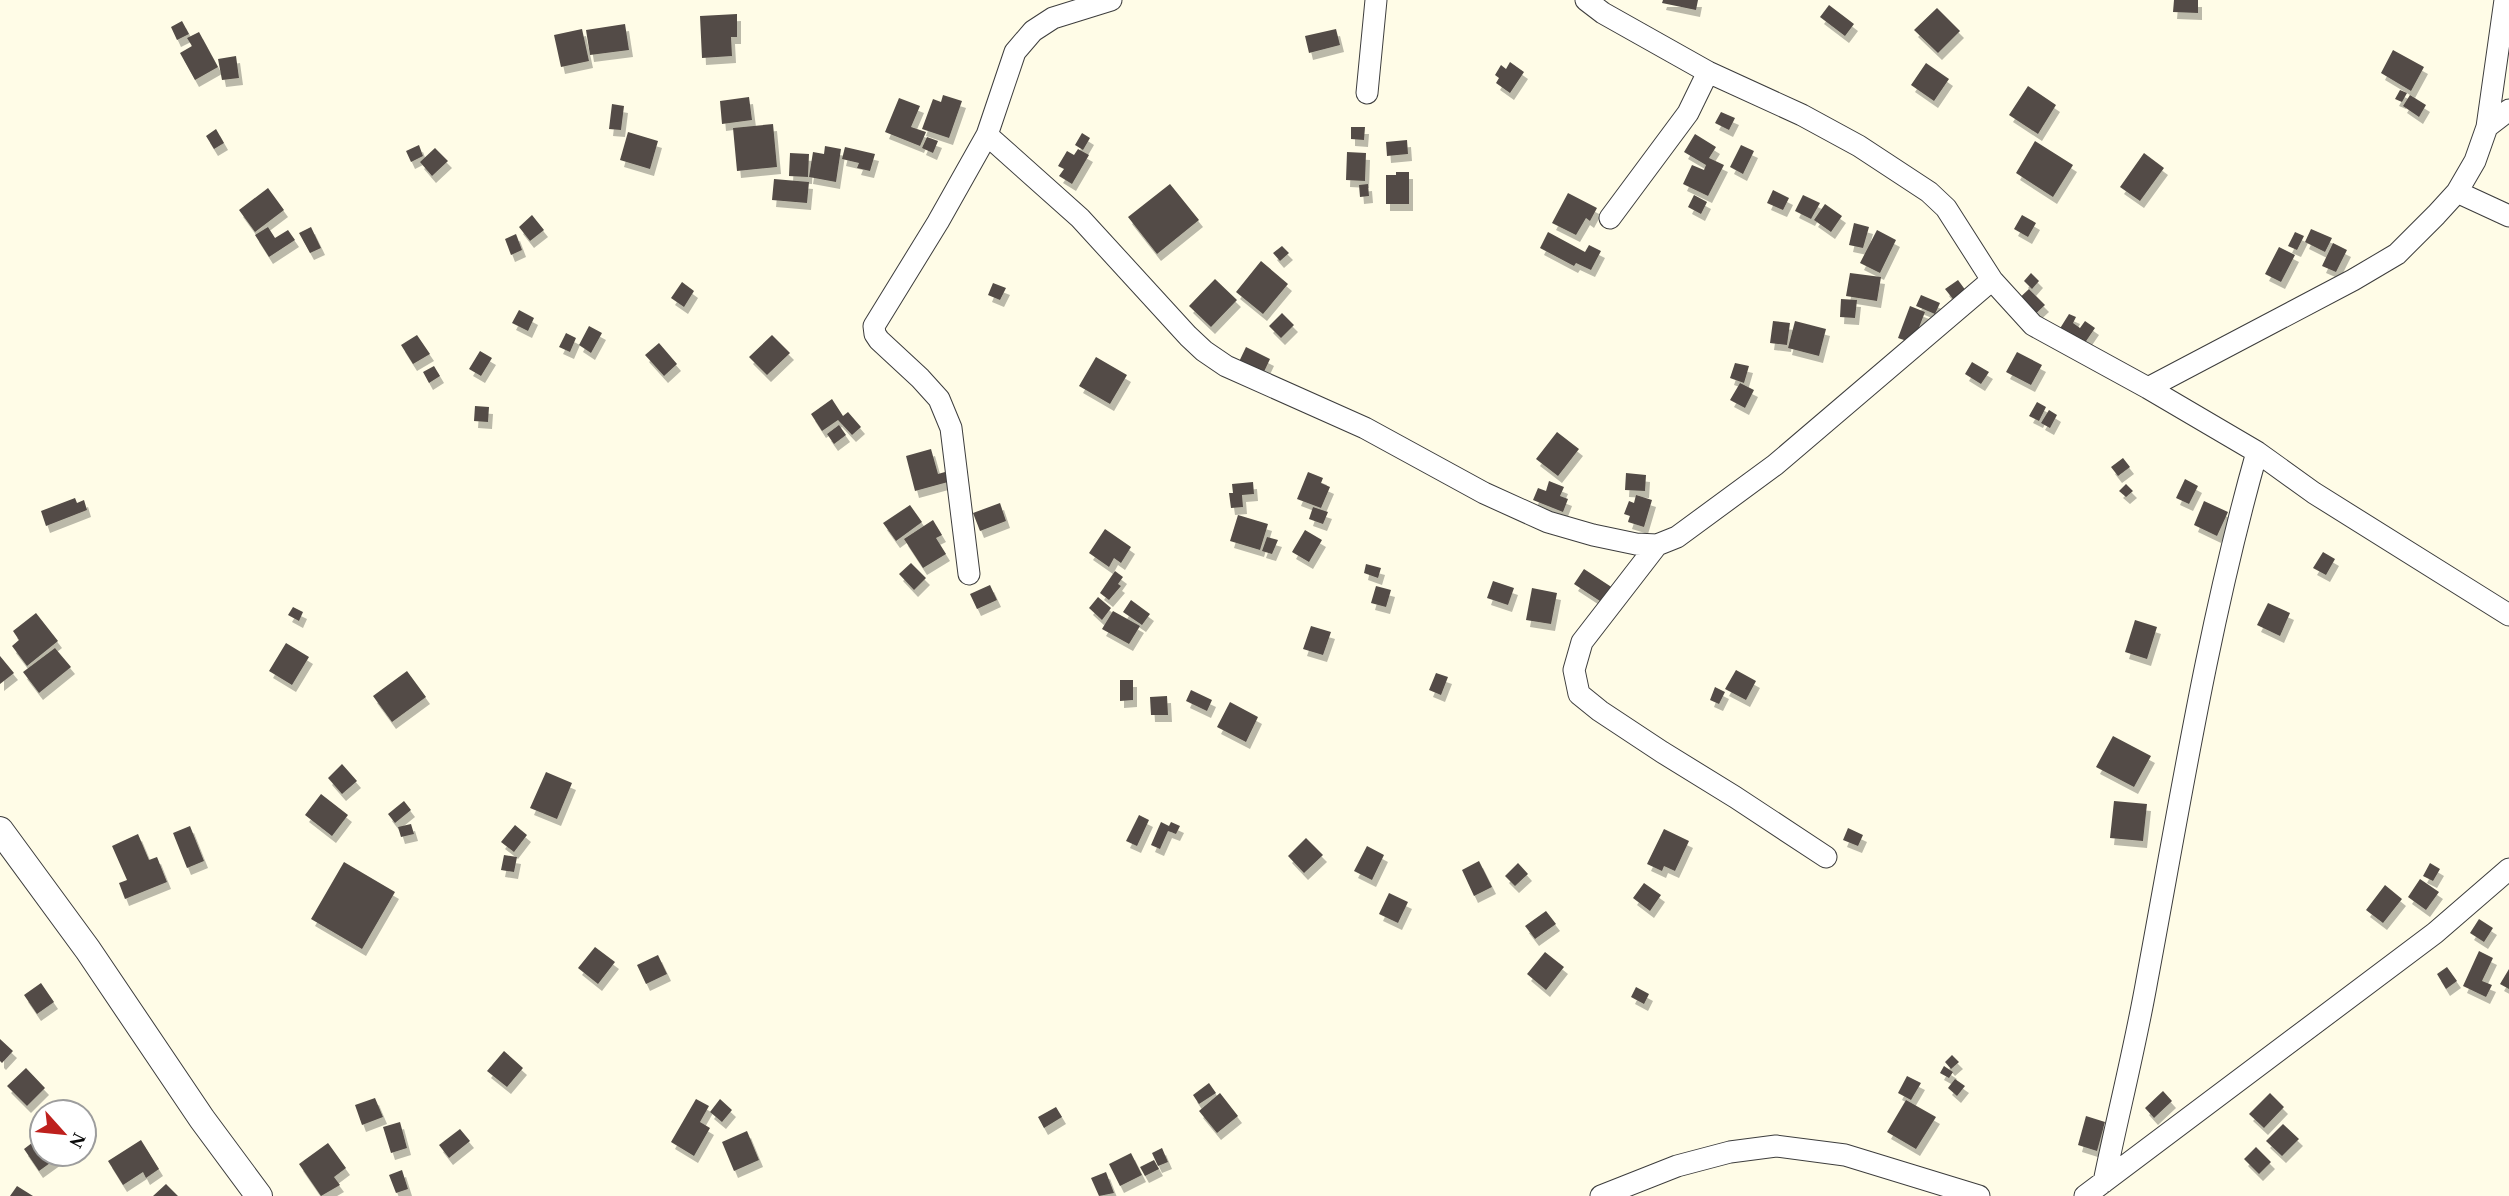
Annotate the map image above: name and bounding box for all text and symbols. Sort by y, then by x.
north arrow [28,1098,98,1168]
text: N [65,1130,90,1152]

